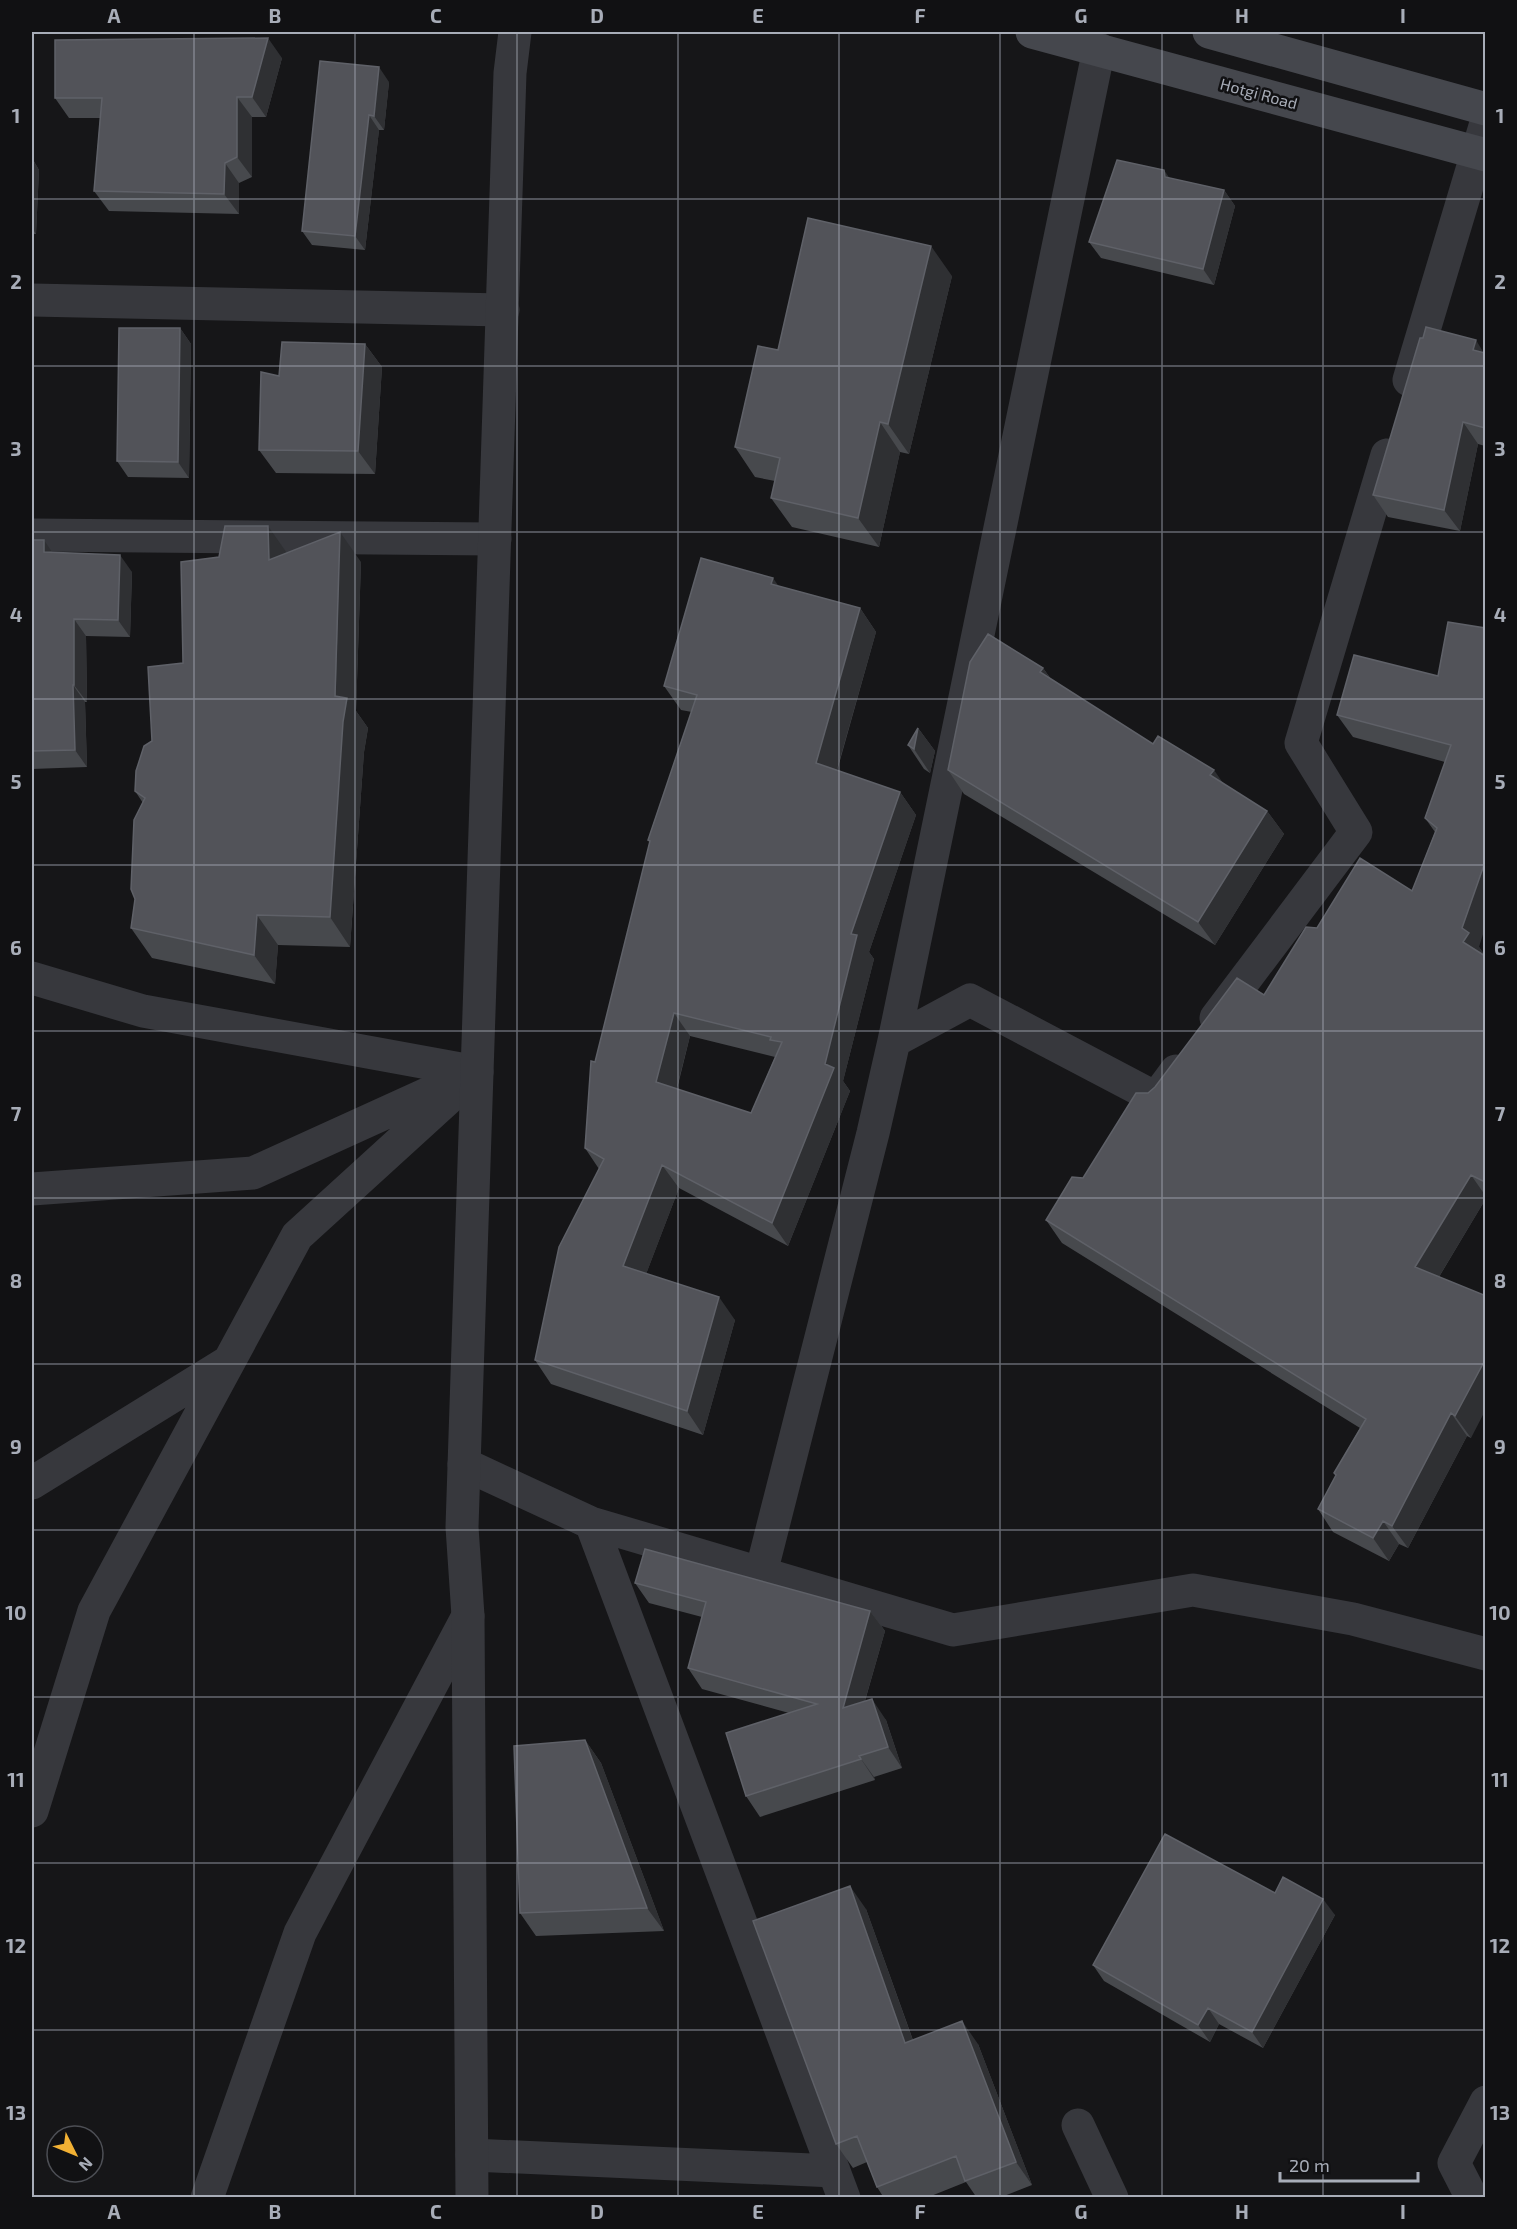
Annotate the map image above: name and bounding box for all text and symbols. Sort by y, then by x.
text: A [107,3,121,27]
text: B [269,3,281,27]
text: C [430,3,442,27]
text: D [590,3,604,27]
text: E [752,3,764,27]
text: F [914,3,926,27]
text: G [1075,3,1087,27]
text: H [1235,3,1249,27]
text: I [1400,3,1406,27]
street label: Hotgi Road [1218,74,1300,112]
text: 1 [12,103,20,127]
text: 1 [1496,103,1504,127]
text: 2 [10,269,22,293]
text: 2 [1494,269,1506,293]
text: 3 [10,436,22,460]
text: 3 [1494,436,1506,460]
text: 4 [10,602,23,626]
text: 4 [1494,602,1507,626]
text: 5 [10,769,22,793]
text: 5 [1494,769,1506,793]
text: 6 [10,935,22,959]
text: 6 [1494,935,1506,959]
text: 7 [11,1101,22,1125]
text: 7 [1495,1101,1506,1125]
text: 8 [10,1268,22,1292]
text: 8 [1494,1268,1506,1292]
text: 9 [10,1434,22,1458]
text: 9 [1494,1434,1506,1458]
text: 10 [5,1600,27,1624]
text: 10 [1489,1600,1511,1624]
text: 11 [7,1767,25,1791]
text: 11 [1491,1767,1509,1791]
text: 12 [6,1933,26,1957]
text: 12 [1490,1933,1510,1957]
text: 13 [6,2100,26,2124]
text: 13 [1490,2100,1510,2124]
north arrow [45,2124,105,2184]
scale bar [1280,2145,1418,2183]
text: N [75,2154,97,2175]
text: 20 m [1289,2154,1330,2176]
text: A [107,2199,121,2223]
text: B [269,2199,281,2223]
text: C [430,2199,442,2223]
text: D [590,2199,604,2223]
text: E [752,2199,764,2223]
text: F [914,2199,926,2223]
text: G [1075,2199,1087,2223]
text: H [1235,2199,1249,2223]
text: I [1400,2199,1406,2223]

